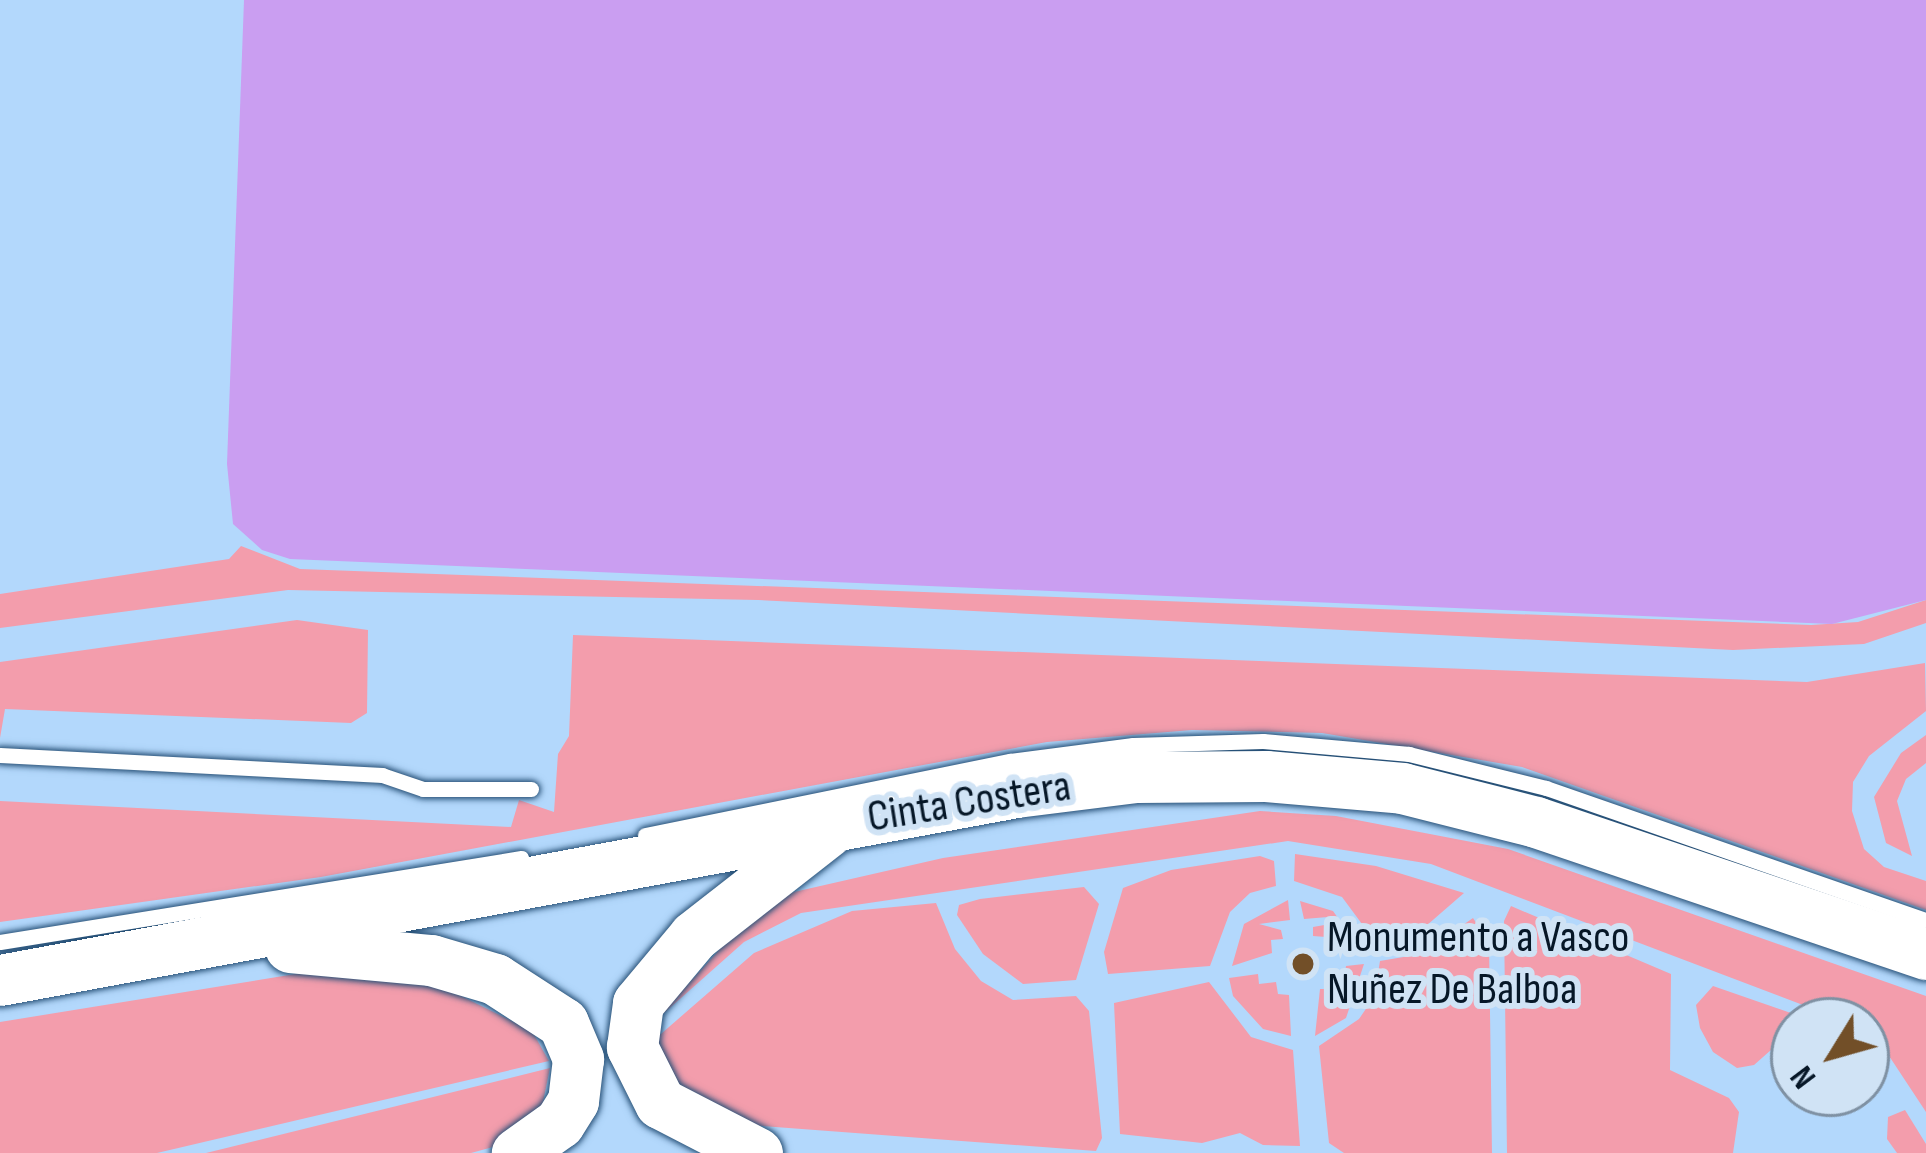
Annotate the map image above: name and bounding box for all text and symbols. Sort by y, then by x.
street label: Cinta Costera [864,759,1074,845]
place label: Monumento a Vasco Nuñez De Balboa [1327,911,1630,1017]
marker: Monumento a Vasco Nuñez De Balboa [1290,951,1316,977]
north arrow [1770,997,1890,1117]
text: N [1782,1058,1825,1096]

